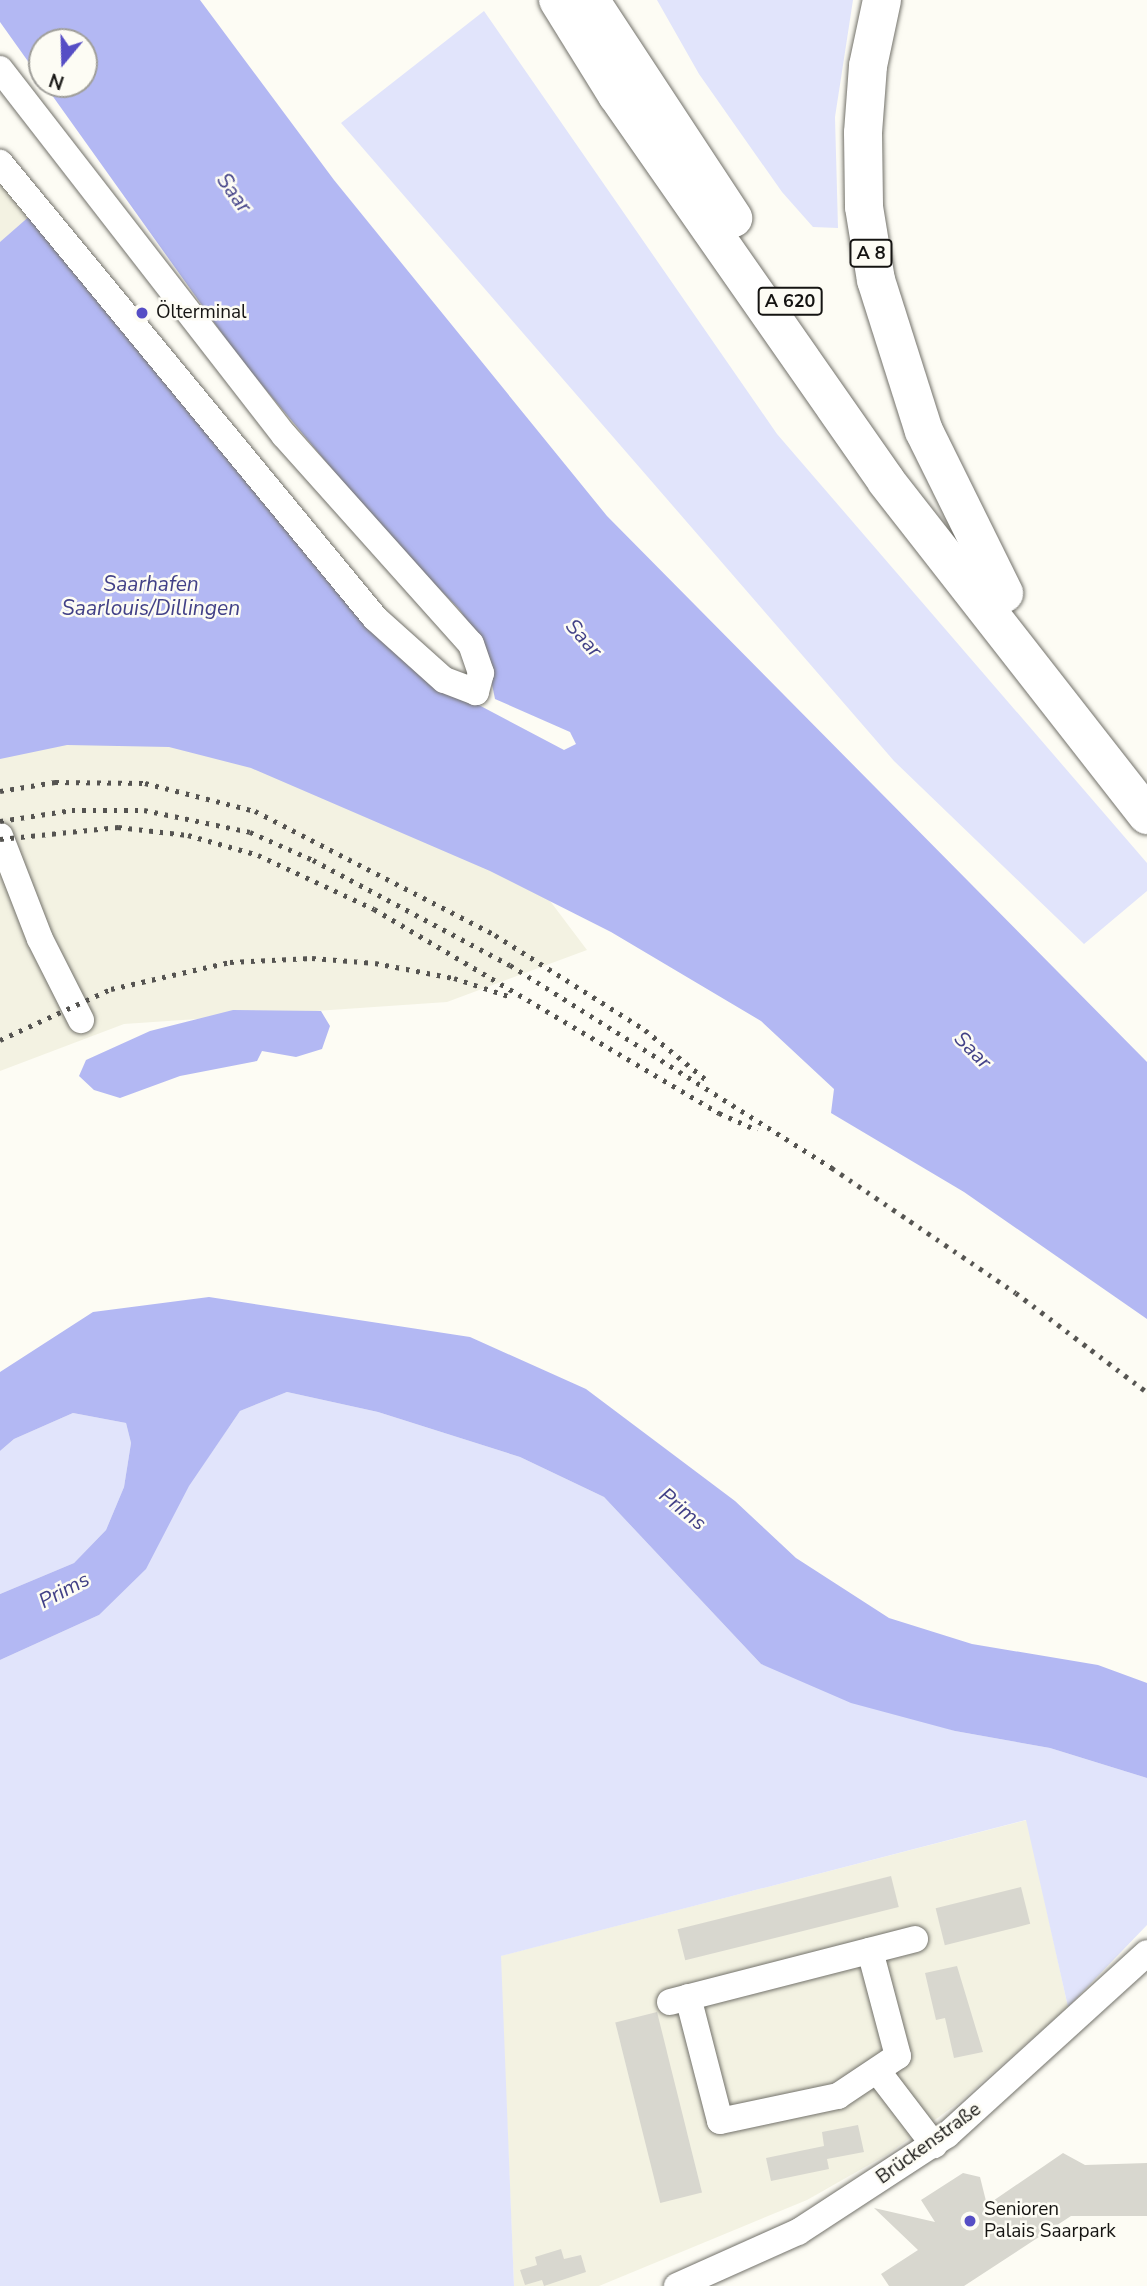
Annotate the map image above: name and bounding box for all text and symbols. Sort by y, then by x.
north arrow [28,28,98,98]
text: N [46,66,68,96]
water label: Saar [211,168,257,218]
road number: A 8 [848,239,894,268]
road number: A 620 [757,286,823,316]
place label: Ölterminal [156,302,247,324]
marker: Ölterminal [134,305,150,321]
water label: Saarhafen Saarlouis/Dillingen [62,571,240,621]
water label: Saar [560,614,608,662]
water label: Saar [949,1026,997,1074]
water label: Prims [654,1482,712,1536]
water label: Prims [34,1566,94,1614]
street label: Brückenstraße [872,2098,986,2190]
place label: Senioren Palais Saarpark [984,2199,1116,2243]
marker: Senioren Palais Saarpark [962,2213,978,2229]

